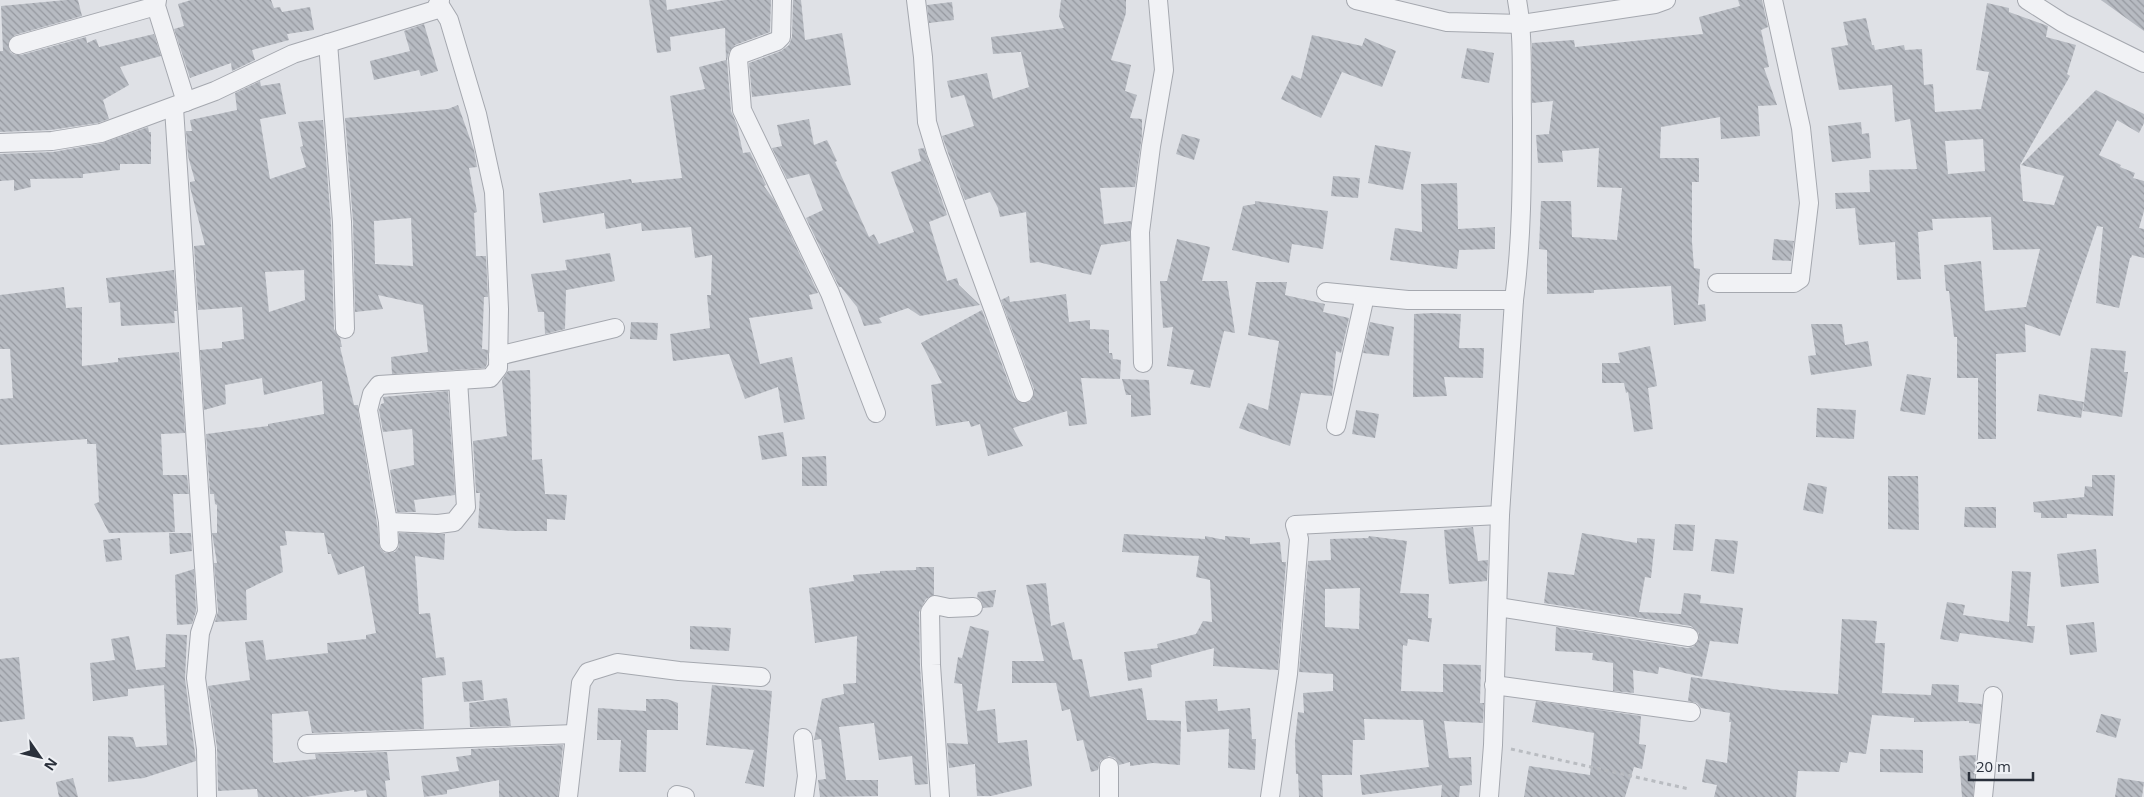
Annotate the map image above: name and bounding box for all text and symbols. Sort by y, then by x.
north arrow [15,732,65,782]
scale bar [1969,750,2033,782]
text: N [40,755,62,775]
text: 20 m [1976,756,2011,776]

